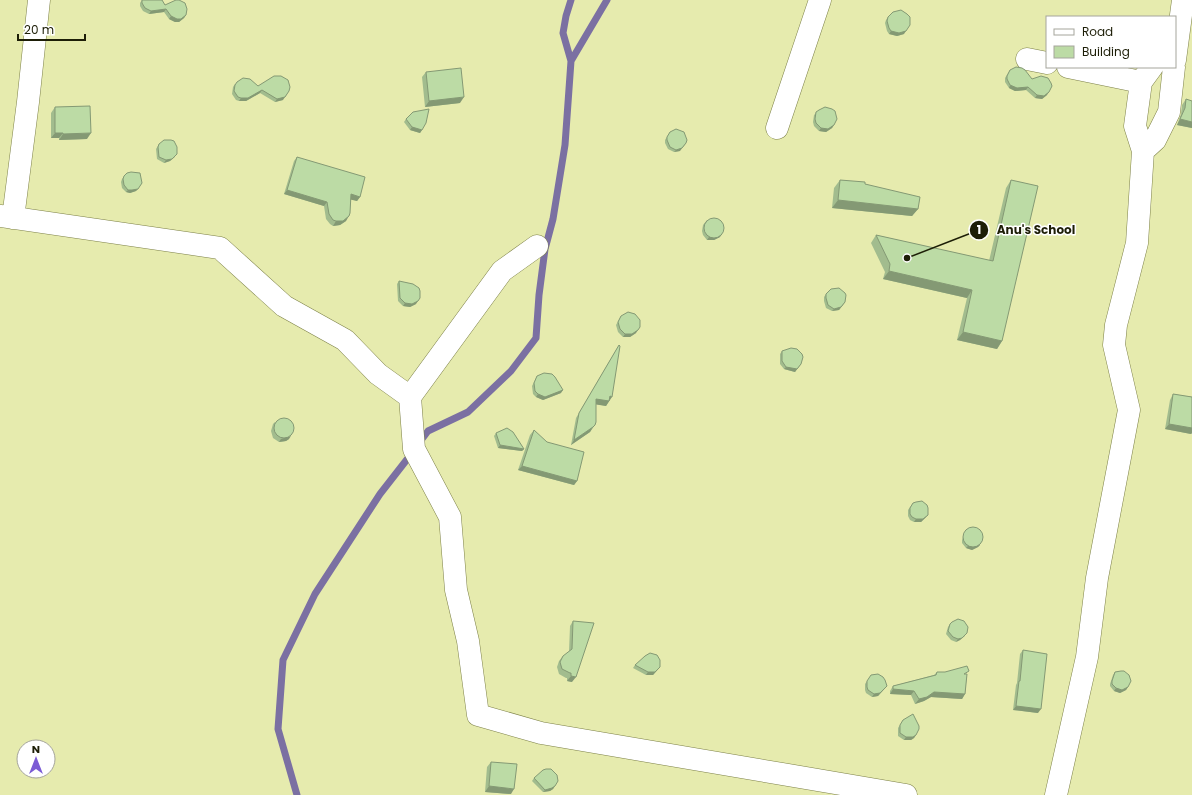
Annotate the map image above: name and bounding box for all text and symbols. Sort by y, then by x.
scale bar [18,16,85,42]
legend [1046,16,1176,68]
text: 20 m [24,21,54,38]
text: Road [1082,23,1113,40]
text: Building [1082,43,1130,60]
callout: Anu's School [969,218,1083,242]
text: 1 [977,221,981,238]
text: Anu's School [997,221,1075,238]
north arrow [16,739,56,779]
text: N [32,741,40,757]

